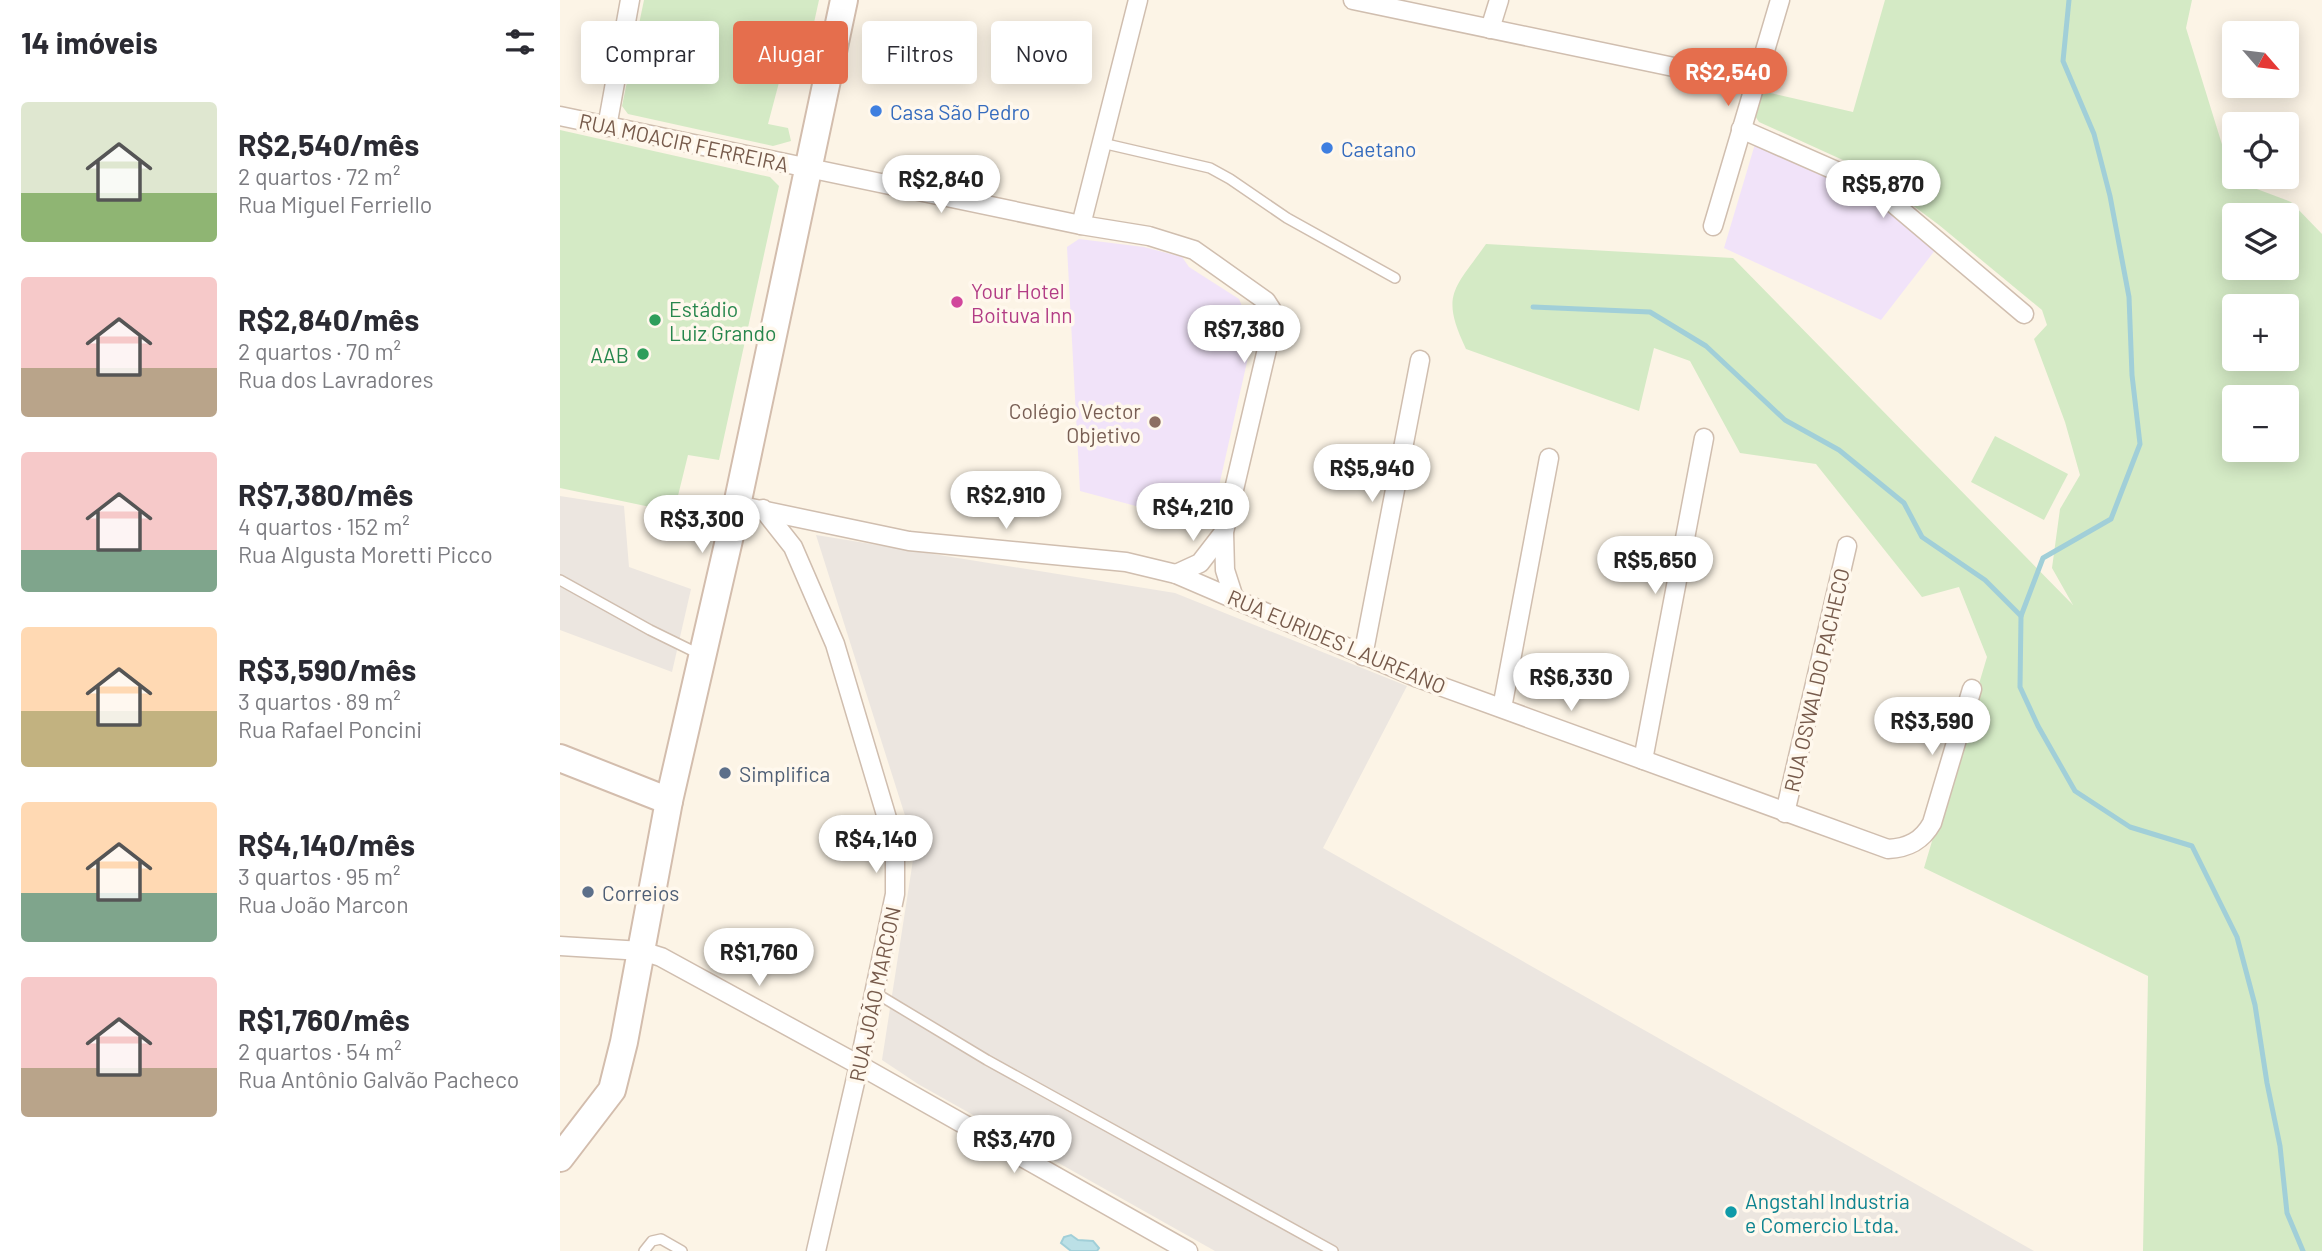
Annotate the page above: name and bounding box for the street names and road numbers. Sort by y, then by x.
street label: RUA MOACIR FERREIRA [577,108,791,177]
street label: RUA OSWALDO PACHECO [1778,566,1854,794]
street label: RUA EURIDES LAUREANO [1224,584,1450,698]
street label: RUA JOÃO MARCON [843,904,905,1084]

